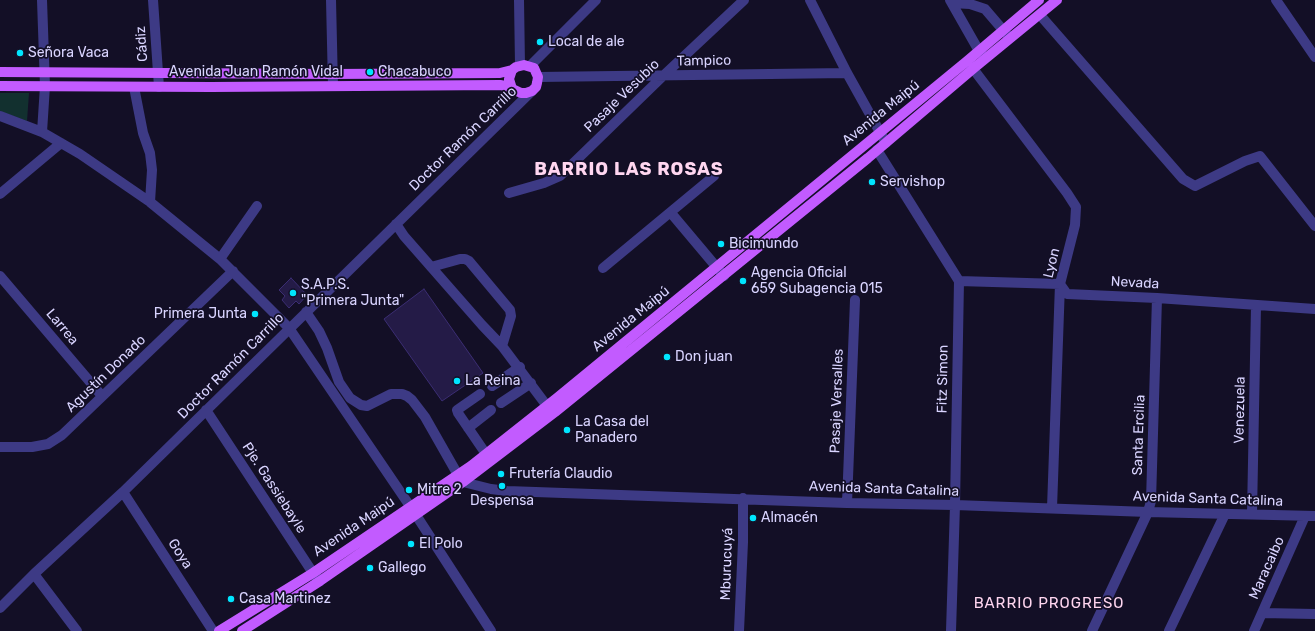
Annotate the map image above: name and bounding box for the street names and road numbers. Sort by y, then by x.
street label: Cádiz [132,26,152,62]
street label: Tampico [677,52,731,70]
street label: Pasaje Vesubio [581,56,663,136]
street label: Avenida Juan Ramón Vidal [169,64,343,80]
street label: Avenida Maipú [839,77,923,149]
street label: Doctor Ramón Carrillo [406,83,520,195]
street label: Lyon [1040,246,1064,280]
street label: Nevada [1110,273,1160,293]
street label: Avenida Maipú [589,283,673,355]
street label: Larrea [42,306,82,348]
street label: Doctor Ramón Carrillo [175,310,287,422]
street label: Agustín Donado [63,332,149,416]
street label: Fitz Simon [934,345,952,413]
street label: Pasaje Versalles [827,348,847,454]
street label: Venezuela [1231,376,1249,444]
street label: Santa Ercilia [1129,394,1149,476]
street label: Pje. Gassiebayle [238,439,310,537]
street label: Avenida Santa Catalina [809,478,959,500]
street label: Avenida Santa Catalina [1133,488,1283,510]
street label: Avenida Maipú [310,494,398,560]
street label: Mburucuyá [717,527,737,601]
street label: Maracaibo [1246,534,1288,602]
street label: Goya [164,536,196,572]

